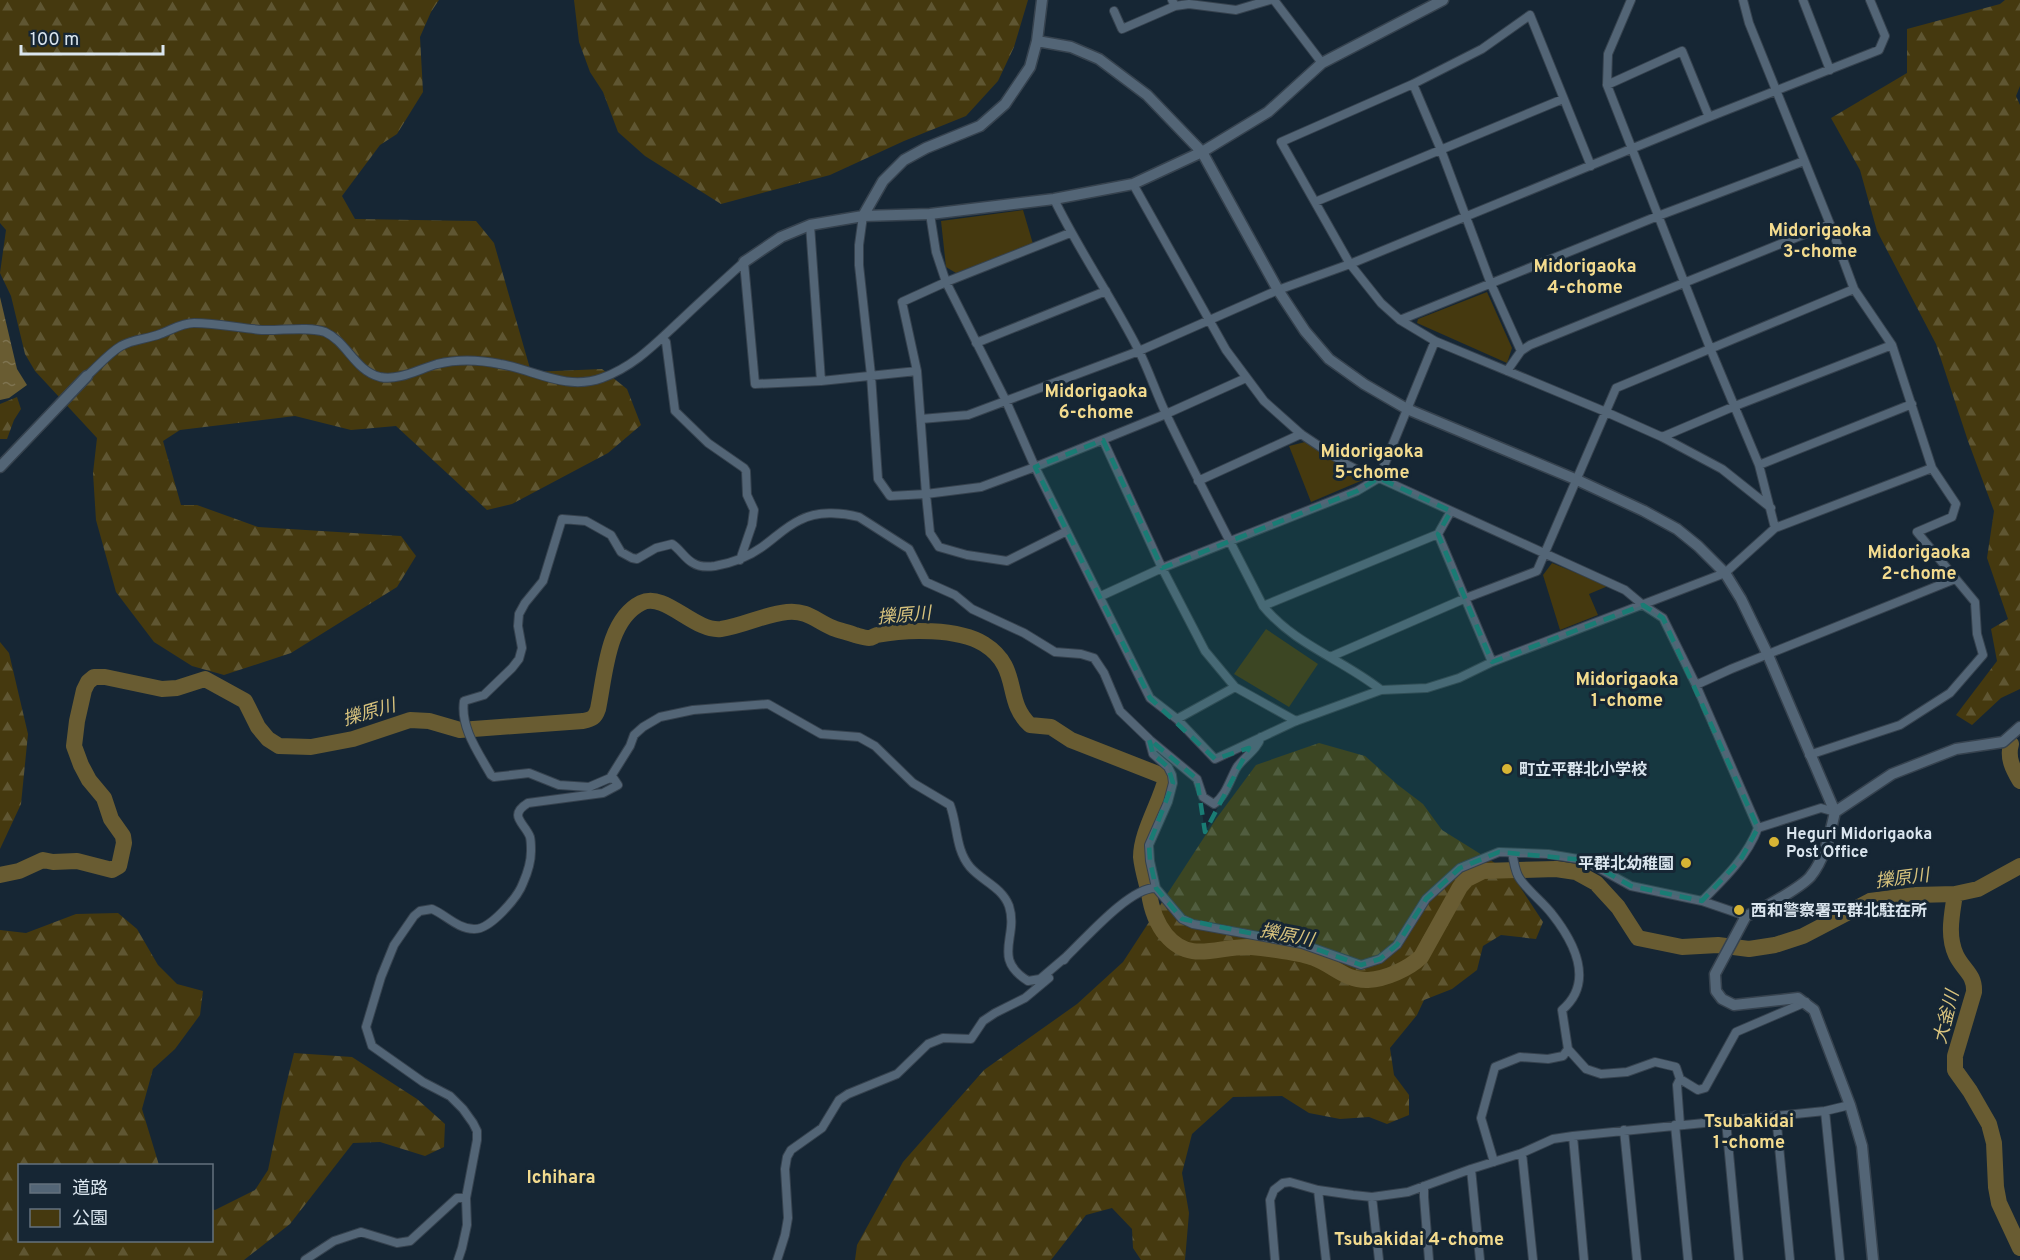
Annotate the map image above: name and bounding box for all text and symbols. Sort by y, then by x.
scale bar [21,18,164,56]
text: 100 m [30,29,79,52]
district label: Midorigaoka 3-chome [1768,220,1872,264]
district label: Midorigaoka 4-chome [1533,256,1637,300]
district label: Midorigaoka 6-chome [1044,381,1148,425]
district label: Midorigaoka 5-chome [1320,441,1424,485]
district label: Midorigaoka 2-chome [1867,542,1971,586]
water label: 擽原川 [876,603,934,630]
district label: Midorigaoka 1-chome [1575,669,1679,713]
water label: 擽原川 [340,694,400,732]
place label: 町立平群北小学校 [1519,761,1647,781]
marker: 町立平群北小学校 [1500,762,1514,776]
place label: Heguri Midorigaoka Post Office [1786,825,1932,863]
marker: Heguri Midorigaoka Post Office [1767,835,1781,849]
place label: 平群北幼稚園 [1578,855,1674,875]
marker: 平群北幼稚園 [1679,856,1693,870]
water label: 擽原川 [1874,865,1932,894]
place label: 西和警察署平群北駐在所 [1751,902,1927,922]
marker: 西和警察署平群北駐在所 [1732,903,1746,917]
water label: 擽原川 [1258,920,1317,953]
water label: 大釜川 [1930,986,1966,1046]
district label: Tsubakidai 1-chome [1704,1111,1794,1155]
legend [18,1164,213,1242]
district label: Ichihara [527,1167,595,1190]
text: 道路 [72,1178,108,1201]
text: 公園 [72,1208,108,1231]
district label: Tsubakidai 4-chome [1334,1229,1504,1252]

